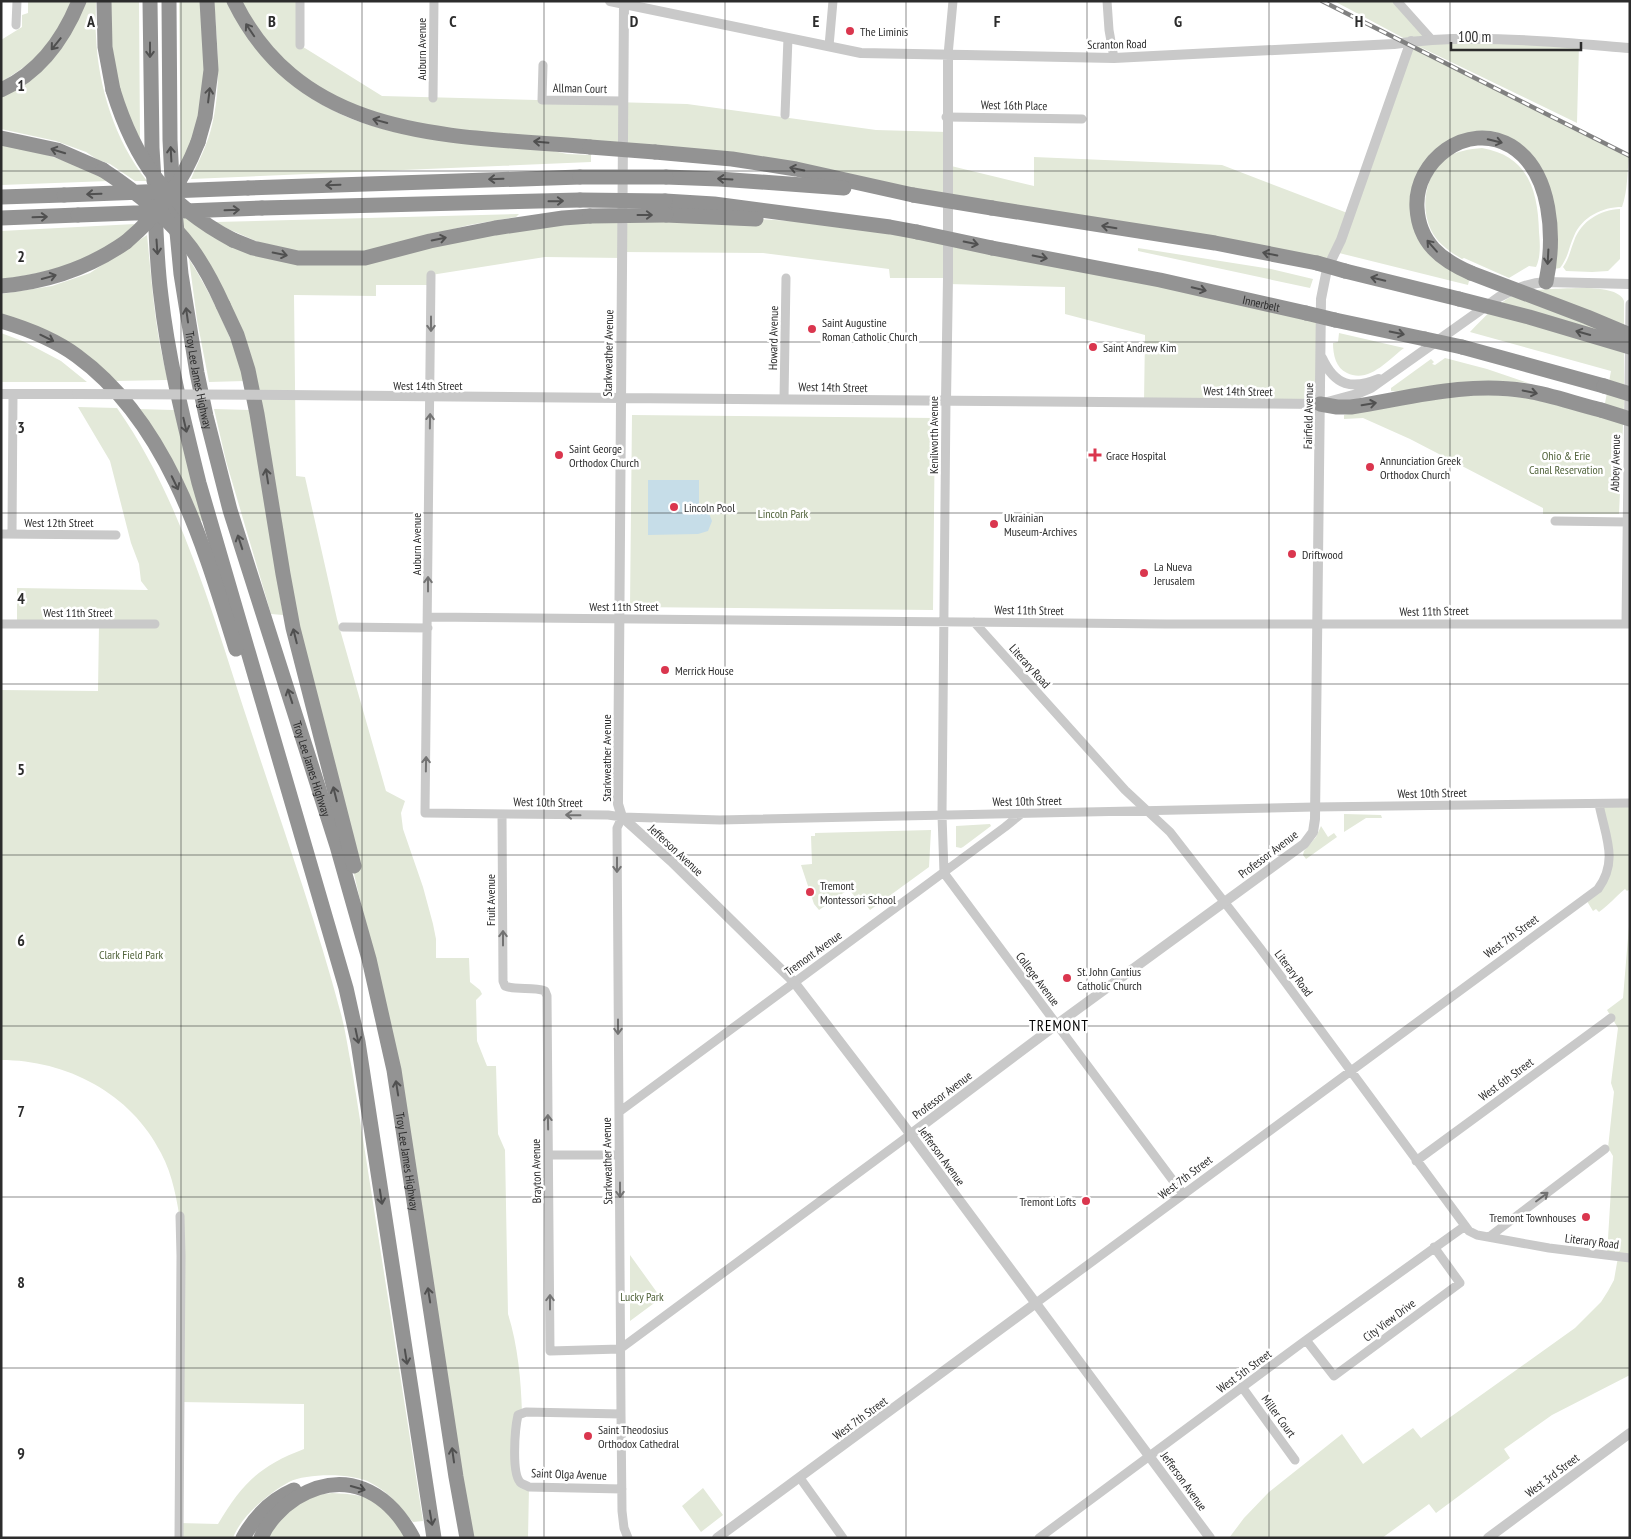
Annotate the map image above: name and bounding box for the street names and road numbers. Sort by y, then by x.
street label: Auburn Avenue [414,18,429,80]
street label: Scranton Road [1087,36,1147,52]
street label: Allman Court [553,80,608,96]
street label: West 16th Place [981,97,1047,113]
street label: Innerbelt [1241,291,1282,315]
street label: Howard Avenue [765,306,781,370]
street label: Starkweather Avenue [600,309,616,397]
street label: Troy Lee James Highway [183,330,217,431]
street label: West 14th Street [393,378,463,393]
street label: West 14th Street [798,379,868,395]
street label: West 14th Street [1203,383,1273,399]
street label: Fairfield Avenue [1300,383,1316,449]
street label: Kenilworth Avenue [926,396,941,474]
street label: Abbey Avenue [1607,434,1623,492]
street label: Auburn Avenue [409,513,424,575]
street label: West 12th Street [24,515,94,530]
street label: West 11th Street [589,599,659,614]
street label: West 11th Street [994,602,1064,618]
street label: West 11th Street [1399,603,1469,619]
street label: West 11th Street [43,605,113,620]
street label: Literary Road [1006,641,1054,691]
street label: Starkweather Avenue [599,714,614,802]
street label: Troy Lee James Highway [290,719,335,819]
street label: West 10th Street [1397,785,1467,801]
street label: West 10th Street [992,793,1062,809]
street label: West 10th Street [513,794,583,810]
street label: Jefferson Avenue [645,820,706,879]
street label: Professor Avenue [1235,827,1301,881]
street label: Fruit Avenue [483,874,498,926]
street label: West 7th Street [1481,911,1542,961]
street label: Tremont Avenue [782,927,844,979]
street label: Literary Road [1272,947,1316,999]
street label: College Avenue [1013,949,1063,1009]
street label: West 6th Street [1476,1054,1537,1104]
street label: Professor Avenue [909,1068,975,1122]
street label: Troy Lee James Highway [393,1111,423,1212]
street label: Starkweather Avenue [599,1117,615,1205]
street label: Jefferson Avenue [915,1123,968,1188]
street label: Brayton Avenue [528,1139,544,1203]
street label: West 7th Street [1155,1151,1216,1202]
street label: Literary Road [1564,1230,1620,1252]
street label: City View Drive [1360,1295,1418,1345]
street label: West 5th Street [1214,1346,1275,1396]
street label: Miller Court [1259,1392,1300,1441]
street label: West 7th Street [830,1393,891,1443]
street label: Jefferson Avenue [1157,1448,1210,1513]
street label: West 3rd Street [1522,1449,1583,1500]
street label: Saint Olga Avenue [531,1465,607,1483]

